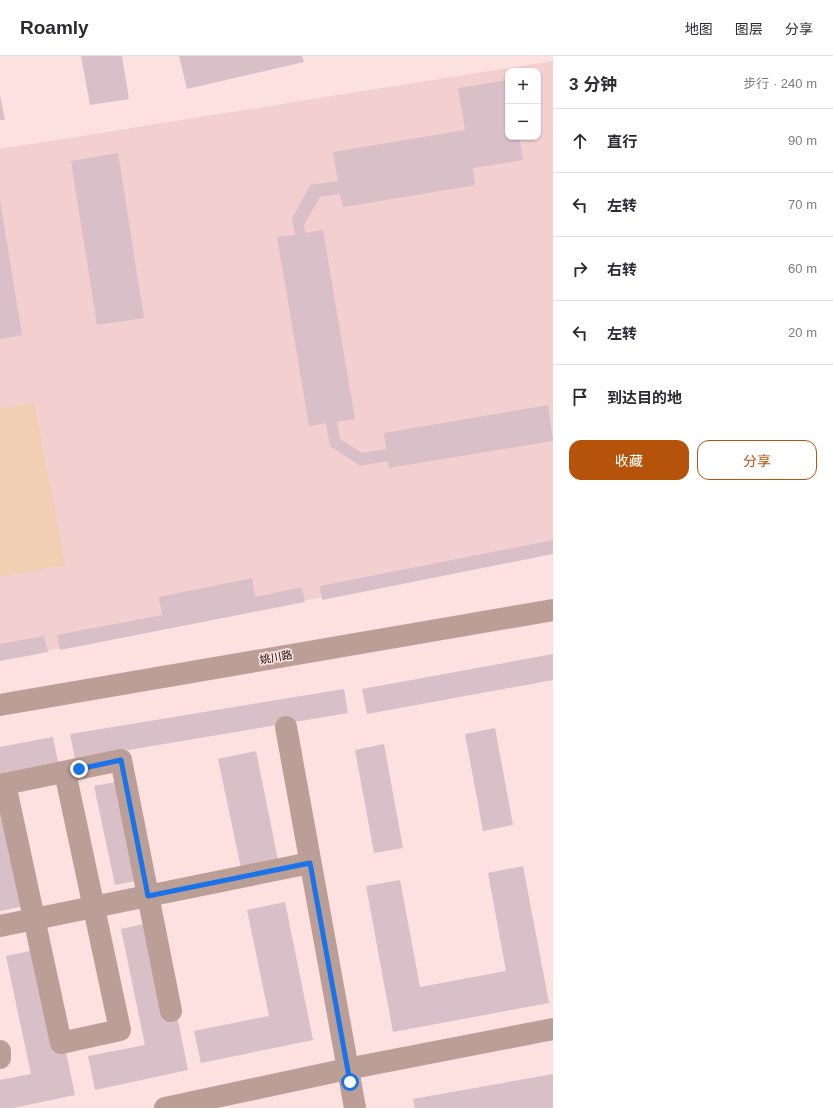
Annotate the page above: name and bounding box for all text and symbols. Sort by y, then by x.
text: Roamly [20,17,89,38]
text: 地图 [685,21,713,37]
text: 图层 [735,21,763,37]
text: 分享 [785,21,813,37]
map controls [505,68,541,140]
button: + [505,68,541,104]
text: 3 分钟 [569,75,617,94]
text: 步行 · 240 m [743,76,817,91]
button: − [505,104,541,140]
icon: ahead [569,130,591,152]
text: 直行 [607,133,637,150]
text: 90 m [788,133,817,148]
icon: left [569,194,591,216]
text: 左转 [607,197,637,214]
text: 70 m [788,197,817,212]
icon: right [569,258,591,280]
text: 右转 [607,261,637,278]
text: 60 m [788,261,817,276]
icon: left [569,322,591,344]
text: 左转 [607,325,637,342]
text: 20 m [788,325,817,340]
icon: arrive [569,386,591,408]
text: 到达目的地 [607,389,682,406]
button: 收藏 [569,440,689,480]
button: 分享 [697,440,817,480]
street label: 姚川路 [259,648,293,666]
route end [70,760,88,778]
route start [341,1073,359,1091]

